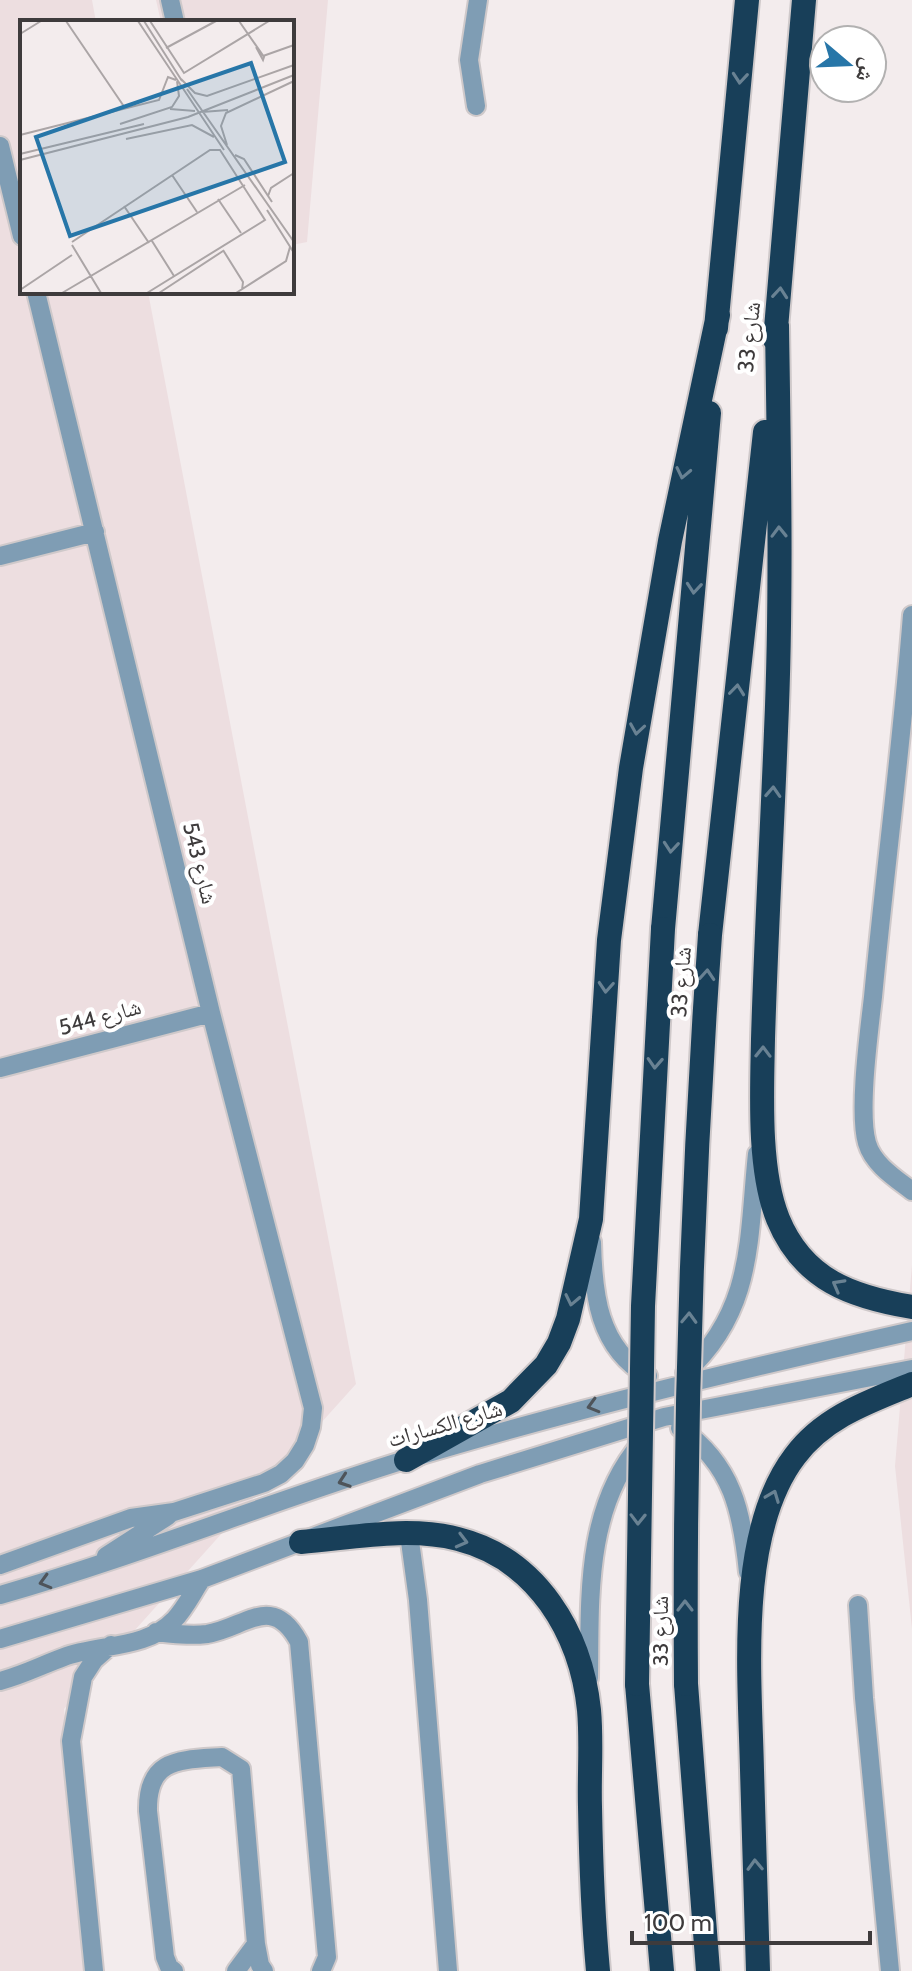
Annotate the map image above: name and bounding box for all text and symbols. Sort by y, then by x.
inset map [20,20,294,294]
north arrow [808,24,888,104]
text: ش [850,55,883,86]
one-way arrow [732,72,749,85]
one-way arrow [771,286,788,299]
street label: شارع 33 [732,300,766,374]
one-way arrow [675,466,692,479]
one-way arrow [771,525,788,538]
one-way arrow [685,581,702,594]
one-way arrow [728,683,745,696]
one-way arrow [629,722,646,736]
one-way arrow [765,785,782,798]
street label: شارع 543 [177,819,223,907]
one-way arrow [663,840,680,853]
street label: شارع 33 [665,946,697,1018]
one-way arrow [698,968,715,981]
one-way arrow [598,981,615,994]
street label: شارع 544 [56,993,144,1041]
one-way arrow [754,1045,772,1058]
one-way arrow [646,1057,663,1070]
one-way arrow [832,1280,846,1295]
one-way arrow [564,1293,581,1307]
one-way arrow [680,1311,698,1324]
street label: شارع الكسارات [385,1395,505,1453]
one-way arrow [586,1397,600,1413]
one-way arrow [338,1472,352,1488]
one-way arrow [763,1490,780,1504]
one-way arrow [629,1513,647,1526]
one-way arrow [454,1531,468,1548]
one-way arrow [38,1573,52,1590]
street label: شارع 33 [647,1596,674,1666]
one-way arrow [677,1599,694,1612]
one-way arrow [746,1858,764,1871]
scale bar [632,1895,870,1945]
text: 100 m [644,1908,712,1937]

